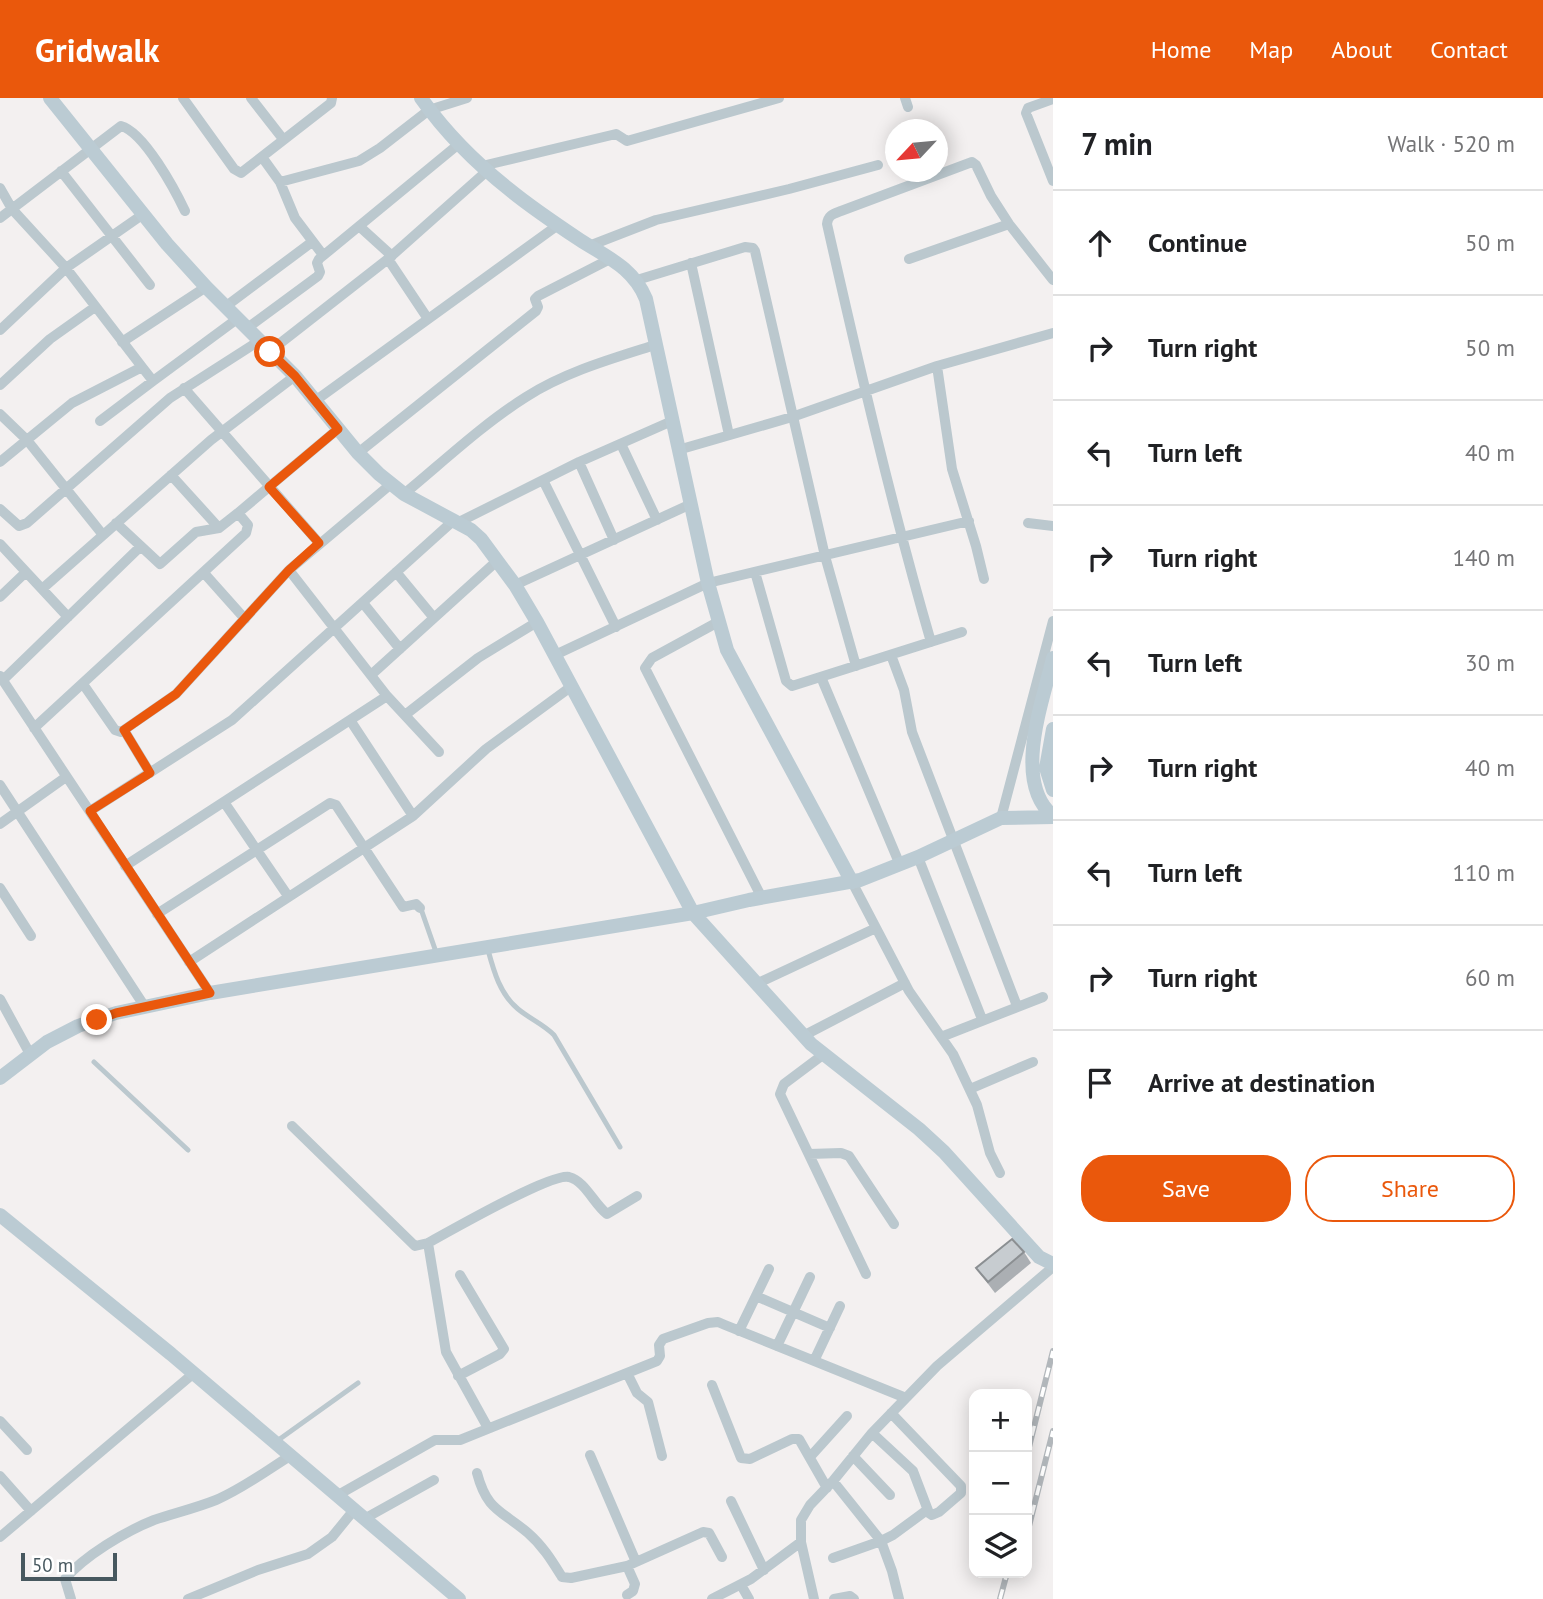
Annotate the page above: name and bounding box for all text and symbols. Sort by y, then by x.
text: Gridwalk [35,28,159,71]
text: Home [1151,34,1211,65]
text: Map [1249,34,1293,65]
text: About [1331,34,1392,65]
text: Contact [1430,34,1508,65]
north arrow [885,119,948,182]
text: 7 min [1081,124,1153,163]
text: Walk · 520 m [1388,129,1515,158]
icon: ahead [1081,224,1119,262]
text: Continue [1148,226,1247,259]
text: 50 m [1465,228,1515,257]
icon: right [1081,329,1119,367]
text: Turn right [1148,331,1257,364]
text: 50 m [1465,333,1515,362]
route start [254,336,285,367]
icon: left [1081,434,1119,472]
text: Turn left [1148,436,1242,469]
text: 40 m [1465,438,1515,467]
icon: right [1081,539,1119,577]
text: Turn right [1148,541,1257,574]
text: 140 m [1453,543,1515,572]
icon: left [1081,644,1119,682]
text: Turn left [1148,646,1242,679]
text: 30 m [1465,648,1515,677]
icon: right [1081,749,1119,787]
text: Turn right [1148,751,1257,784]
text: 40 m [1465,753,1515,782]
icon: left [1081,854,1119,892]
text: Turn left [1148,856,1242,889]
text: 110 m [1453,858,1515,887]
icon: right [1081,959,1119,997]
text: Turn right [1148,961,1257,994]
text: 60 m [1465,963,1515,992]
route end [81,1004,112,1035]
icon: arrive [1081,1064,1119,1102]
text: Arrive at destination [1148,1066,1375,1099]
button: Save [1081,1155,1291,1222]
button: Share [1305,1155,1515,1222]
map controls [969,1389,1032,1578]
button: + [969,1389,1032,1452]
button: − [969,1452,1032,1515]
button: layers [969,1515,1032,1578]
scale bar [21,1550,117,1582]
text: 50 m [32,1553,73,1577]

